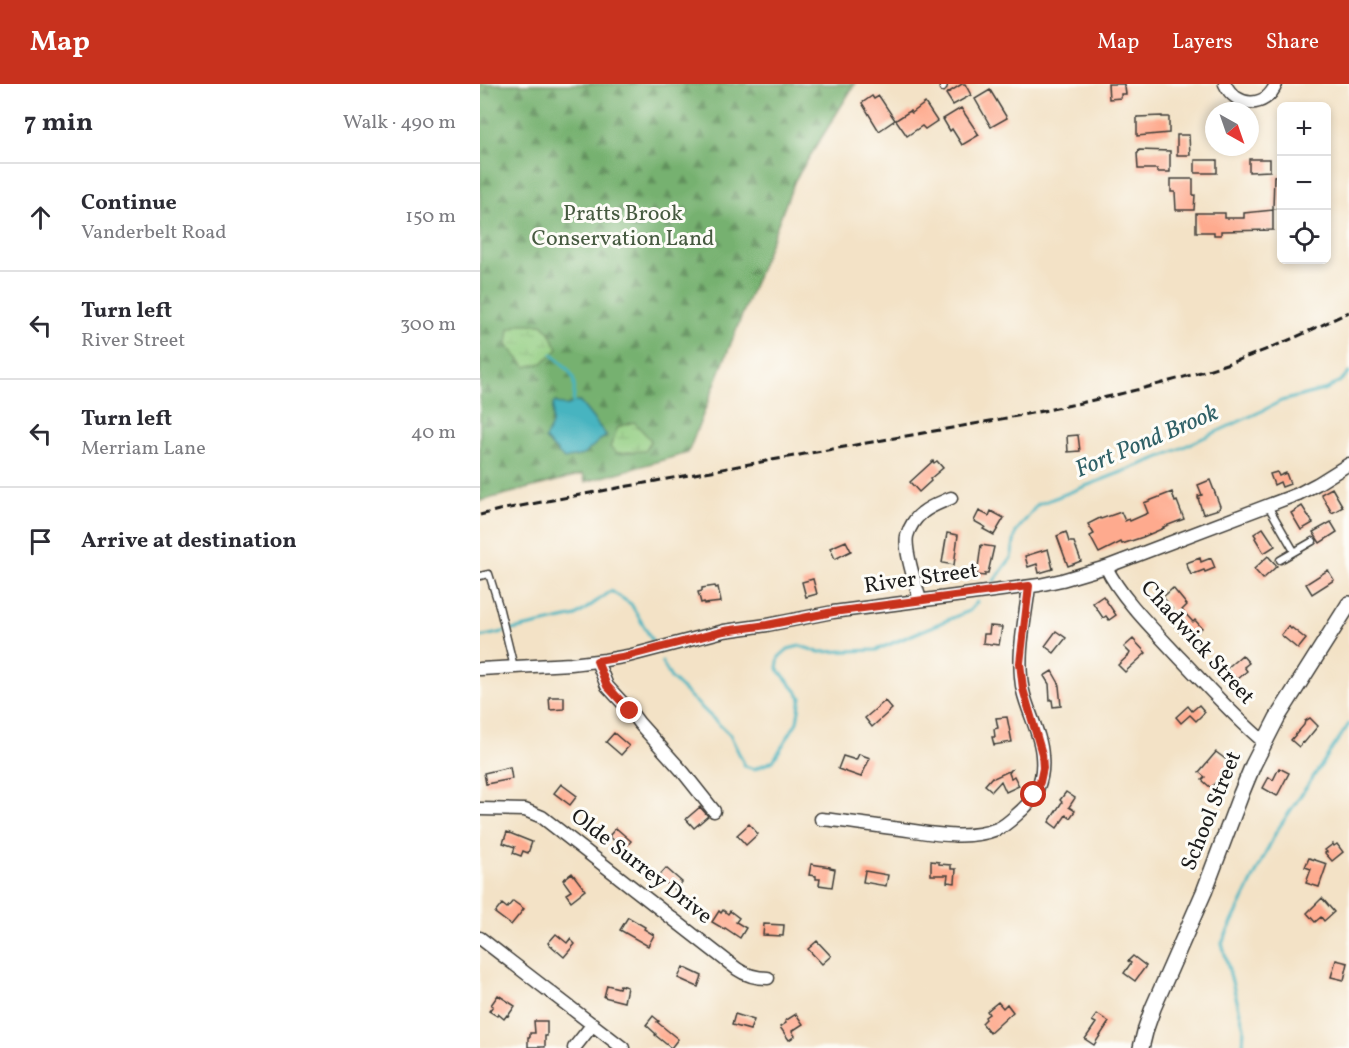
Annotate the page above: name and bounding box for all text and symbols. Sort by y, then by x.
text: Map [30,23,90,62]
text: Map [1097,28,1139,57]
text: Layers [1172,28,1233,57]
text: Share [1266,28,1319,57]
north arrow [1205,102,1259,156]
map controls [1277,102,1331,264]
button: + [1277,102,1331,156]
text: 7 min [24,105,93,141]
text: Walk · 490 m [343,109,456,137]
button: − [1277,156,1331,210]
text: Continue [81,188,177,219]
park label: Pratts Brook Conservation Land [532,199,714,255]
icon: ahead [24,201,57,234]
text: 150 m [405,203,456,231]
button: locate [1277,210,1331,264]
text: Vanderbelt Road [81,219,227,247]
text: Turn left [81,296,172,327]
icon: left [24,309,57,342]
text: 300 m [400,311,456,339]
text: River Street [81,327,185,355]
water label: Fort Pond Brook [1070,397,1224,487]
text: Turn left [81,404,172,435]
icon: left [24,417,57,450]
text: 40 m [411,419,456,447]
text: Merriam Lane [81,435,206,463]
icon: arrive [24,525,57,558]
text: Arrive at destination [81,526,297,557]
street label: River Street [862,556,980,602]
street label: Chadwick Street [1133,574,1262,712]
route end [616,697,642,723]
street label: School Street [1174,746,1250,875]
route start [1020,781,1046,807]
street label: Olde Surrey Drive [564,802,718,932]

